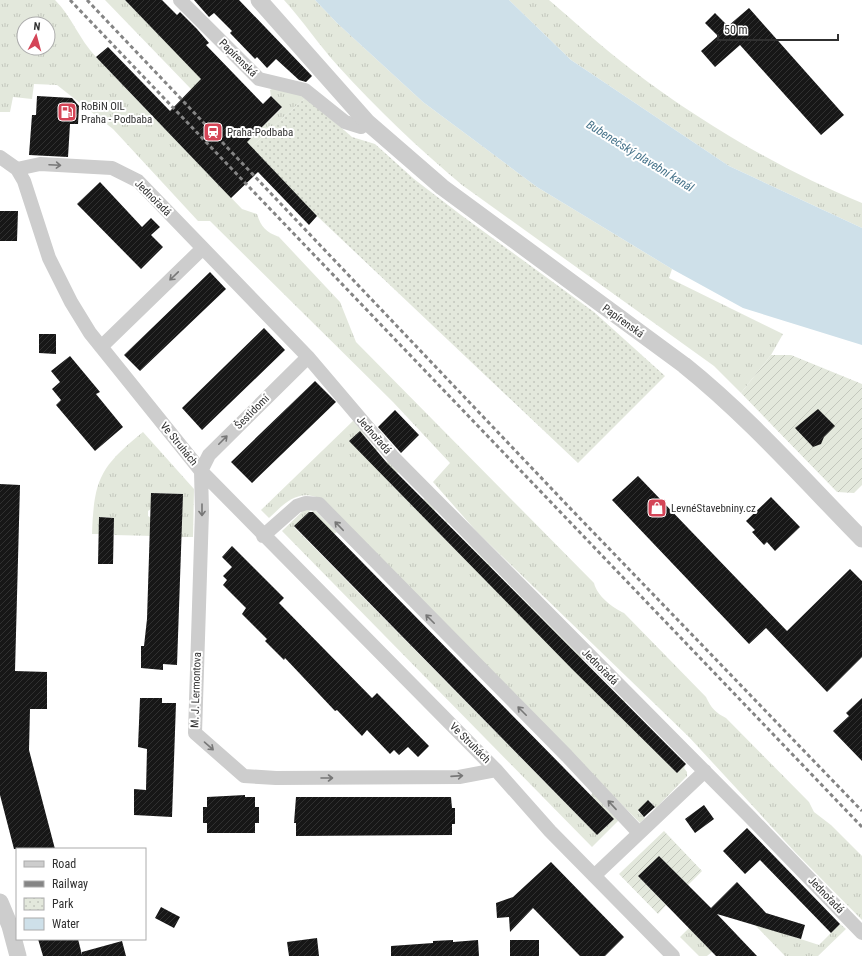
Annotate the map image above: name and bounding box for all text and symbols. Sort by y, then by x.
north arrow [16,16,56,56]
scale bar [718,16,838,42]
text: N [33,20,41,33]
text: 50 m [724,23,748,37]
street label: Papírenská [216,36,260,80]
place label: RoBiN OIL Praha - Podbaba [81,100,152,126]
fuel station icon: RoBiN OIL Praha - Podbaba [56,101,78,123]
water label: Bubenečský plavební kanál [584,117,696,195]
station icon: Praha-Podbaba [202,121,224,143]
place label: Praha-Podbaba [227,126,293,139]
one-way arrow [48,162,61,169]
street label: Jednořadá [132,177,174,219]
one-way arrow [169,271,179,281]
street label: Papírenská [600,302,646,340]
street label: Šestidomí [232,392,272,432]
street label: Jednořadá [354,413,394,457]
street label: Ve Struhách [158,420,200,468]
one-way arrow [218,436,228,446]
shop icon: LevnéStavebniny.cz [646,497,668,519]
place label: LevnéStavebniny.cz [671,502,756,515]
one-way arrow [198,503,206,516]
one-way arrow [335,521,344,531]
one-way arrow [426,614,435,624]
street label: Jednořadá [579,646,621,688]
street label: M. J. Lermontova [188,652,204,728]
one-way arrow [517,706,527,716]
street label: Ve Struhách [447,720,493,766]
one-way arrow [204,741,214,750]
one-way arrow [450,773,463,780]
one-way arrow [320,774,333,782]
one-way arrow [608,800,617,810]
legend [16,848,146,940]
text: Road [52,857,76,871]
street label: Jednořadá [805,874,847,916]
text: Railway [52,877,88,891]
text: Park [52,897,74,911]
text: Water [52,917,80,931]

